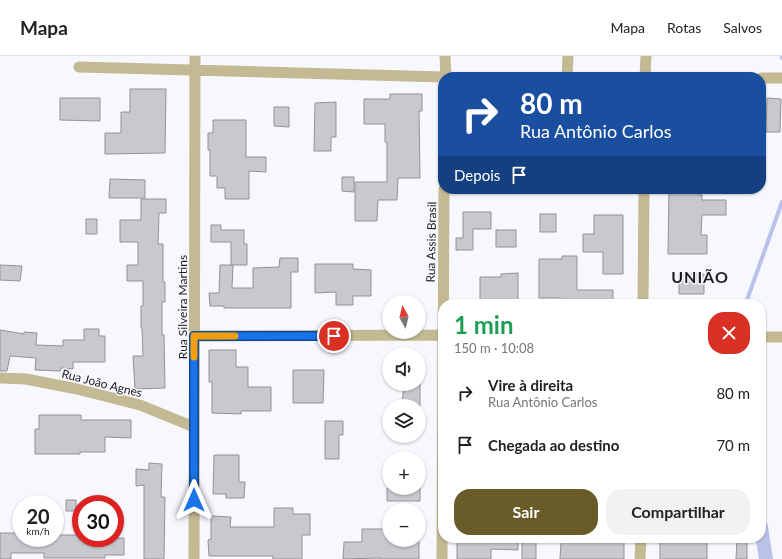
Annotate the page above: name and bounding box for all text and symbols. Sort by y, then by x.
text: Mapa [20,16,68,39]
text: Mapa [610,19,645,36]
text: Rotas [667,19,701,36]
text: Salvos [723,19,762,36]
text: 80 m [520,86,583,120]
icon: right [454,88,506,140]
text: Rua Antônio Carlos [520,120,672,142]
icon: arrive [508,164,530,186]
text: Depois [454,166,500,184]
street label: Rua Assis Brasil [423,201,439,283]
street label: Rua Silveira Martins [175,255,190,359]
district label: UNIÃO [671,267,729,286]
north arrow [382,295,426,339]
map controls [382,295,426,547]
text: 1 min [454,310,514,339]
button: close [708,312,750,354]
pin [317,319,351,353]
icon: arrive [323,325,345,347]
text: 150 m · 10:08 [454,340,534,356]
button: sound [382,347,426,391]
street label: Rua João Agnes [60,366,144,400]
text: Vire à direita [488,376,573,394]
icon: right [454,382,476,404]
text: 80 m [716,384,750,402]
text: Rua Antônio Carlos [488,394,597,410]
button: layers [382,399,426,443]
icon: arrive [454,434,476,456]
text: Chegada ao destino [488,436,619,454]
text: 70 m [716,436,750,454]
button: + [382,451,426,495]
position arrow [173,479,215,521]
button: Sair [454,489,598,535]
button: Compartilhar [606,489,750,535]
speed limit sign: 30 [72,495,124,547]
button: − [382,503,426,547]
text: 20 [26,504,50,528]
text: km/h [26,525,50,537]

